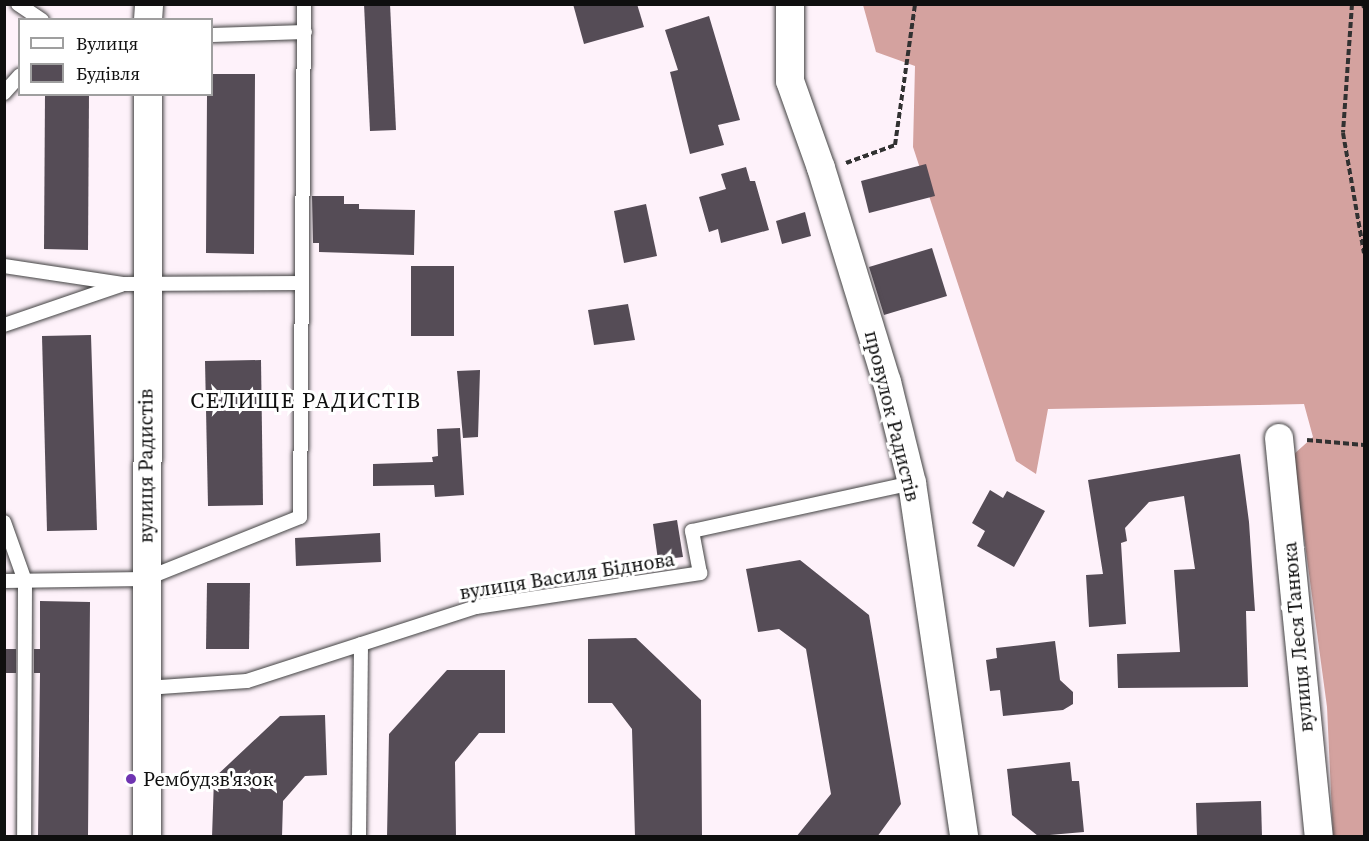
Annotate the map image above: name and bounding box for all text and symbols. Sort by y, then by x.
legend [18,18,213,96]
text: Вулиця [76,31,138,56]
text: Будівля [76,61,140,86]
street label: провулок Радистів [859,328,925,504]
district label: СЕЛИЩЕ РАДИСТІВ [190,388,422,414]
street label: вулиця Радистів [134,389,158,543]
street label: вулиця Леся Танюка [1278,541,1318,733]
street label: вулиця Василя Біднова [458,547,676,605]
place label: Рембудзв'язок [143,767,274,791]
marker: Рембудзв'язок [124,772,138,786]

